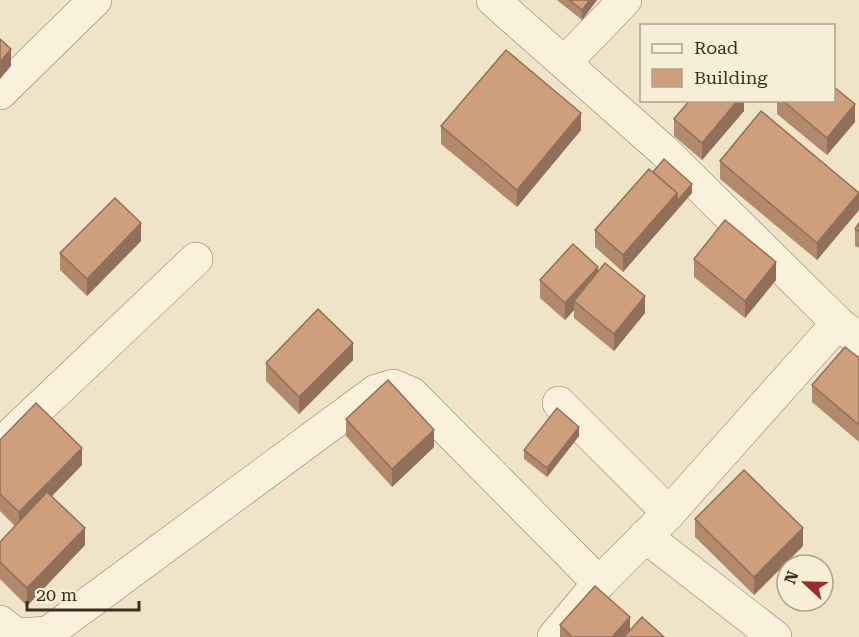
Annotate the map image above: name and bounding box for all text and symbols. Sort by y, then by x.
legend [640,24,835,102]
text: Road [694,37,739,58]
text: Building [694,67,768,88]
north arrow [775,553,835,613]
text: N [780,568,803,587]
scale bar [27,574,140,612]
text: 20 m [36,584,77,605]

